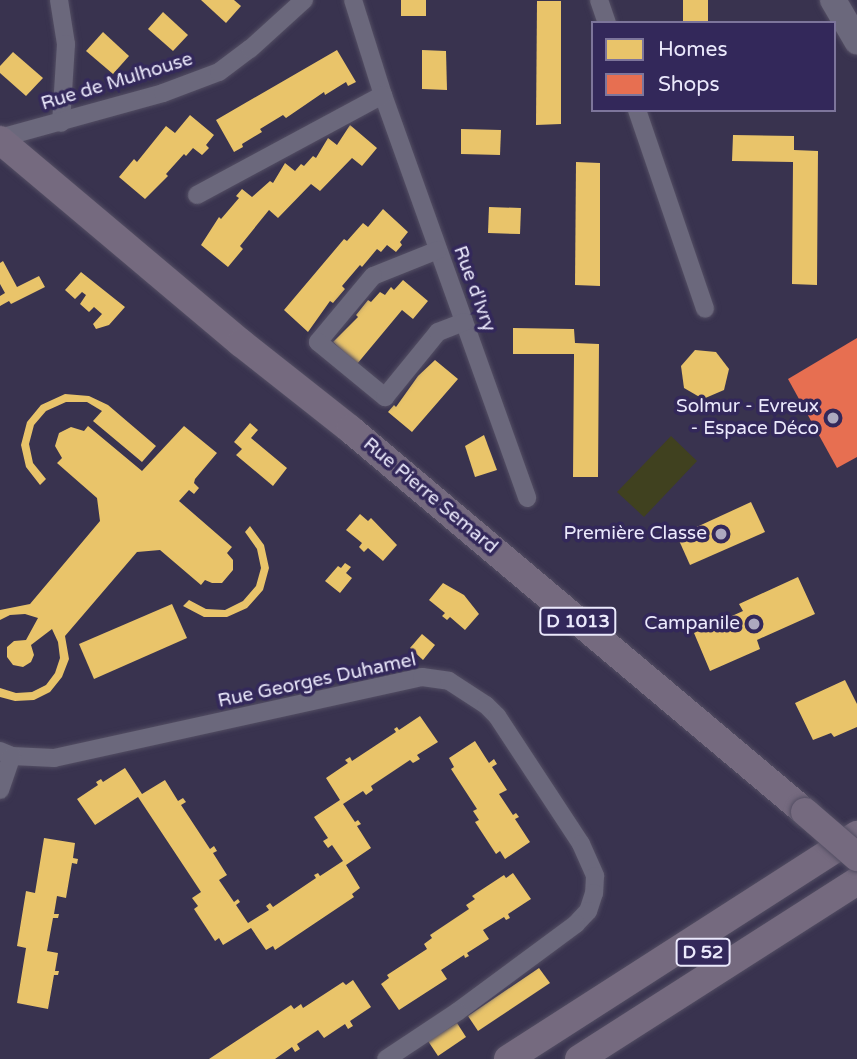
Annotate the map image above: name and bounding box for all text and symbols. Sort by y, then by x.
legend [591,21,836,112]
text: Homes [658,37,728,62]
street label: Rue de Mulhouse [38,48,196,116]
text: Shops [658,72,720,97]
street label: Rue d'Ivry [448,243,500,335]
place label: Solmur - Evreux - Espace Déco [676,396,819,440]
marker: Solmur - Evreux - Espace Déco [825,410,841,426]
street label: Rue Pierre Semard [358,433,502,559]
place label: Première Classe [563,523,707,545]
marker: Première Classe [713,526,729,542]
road number: D 1013 [538,606,618,636]
place label: Campanile [644,613,740,635]
marker: Campanile [746,616,762,632]
street label: Rue Georges Duhamel [216,649,418,713]
road number: D 52 [675,937,731,967]

